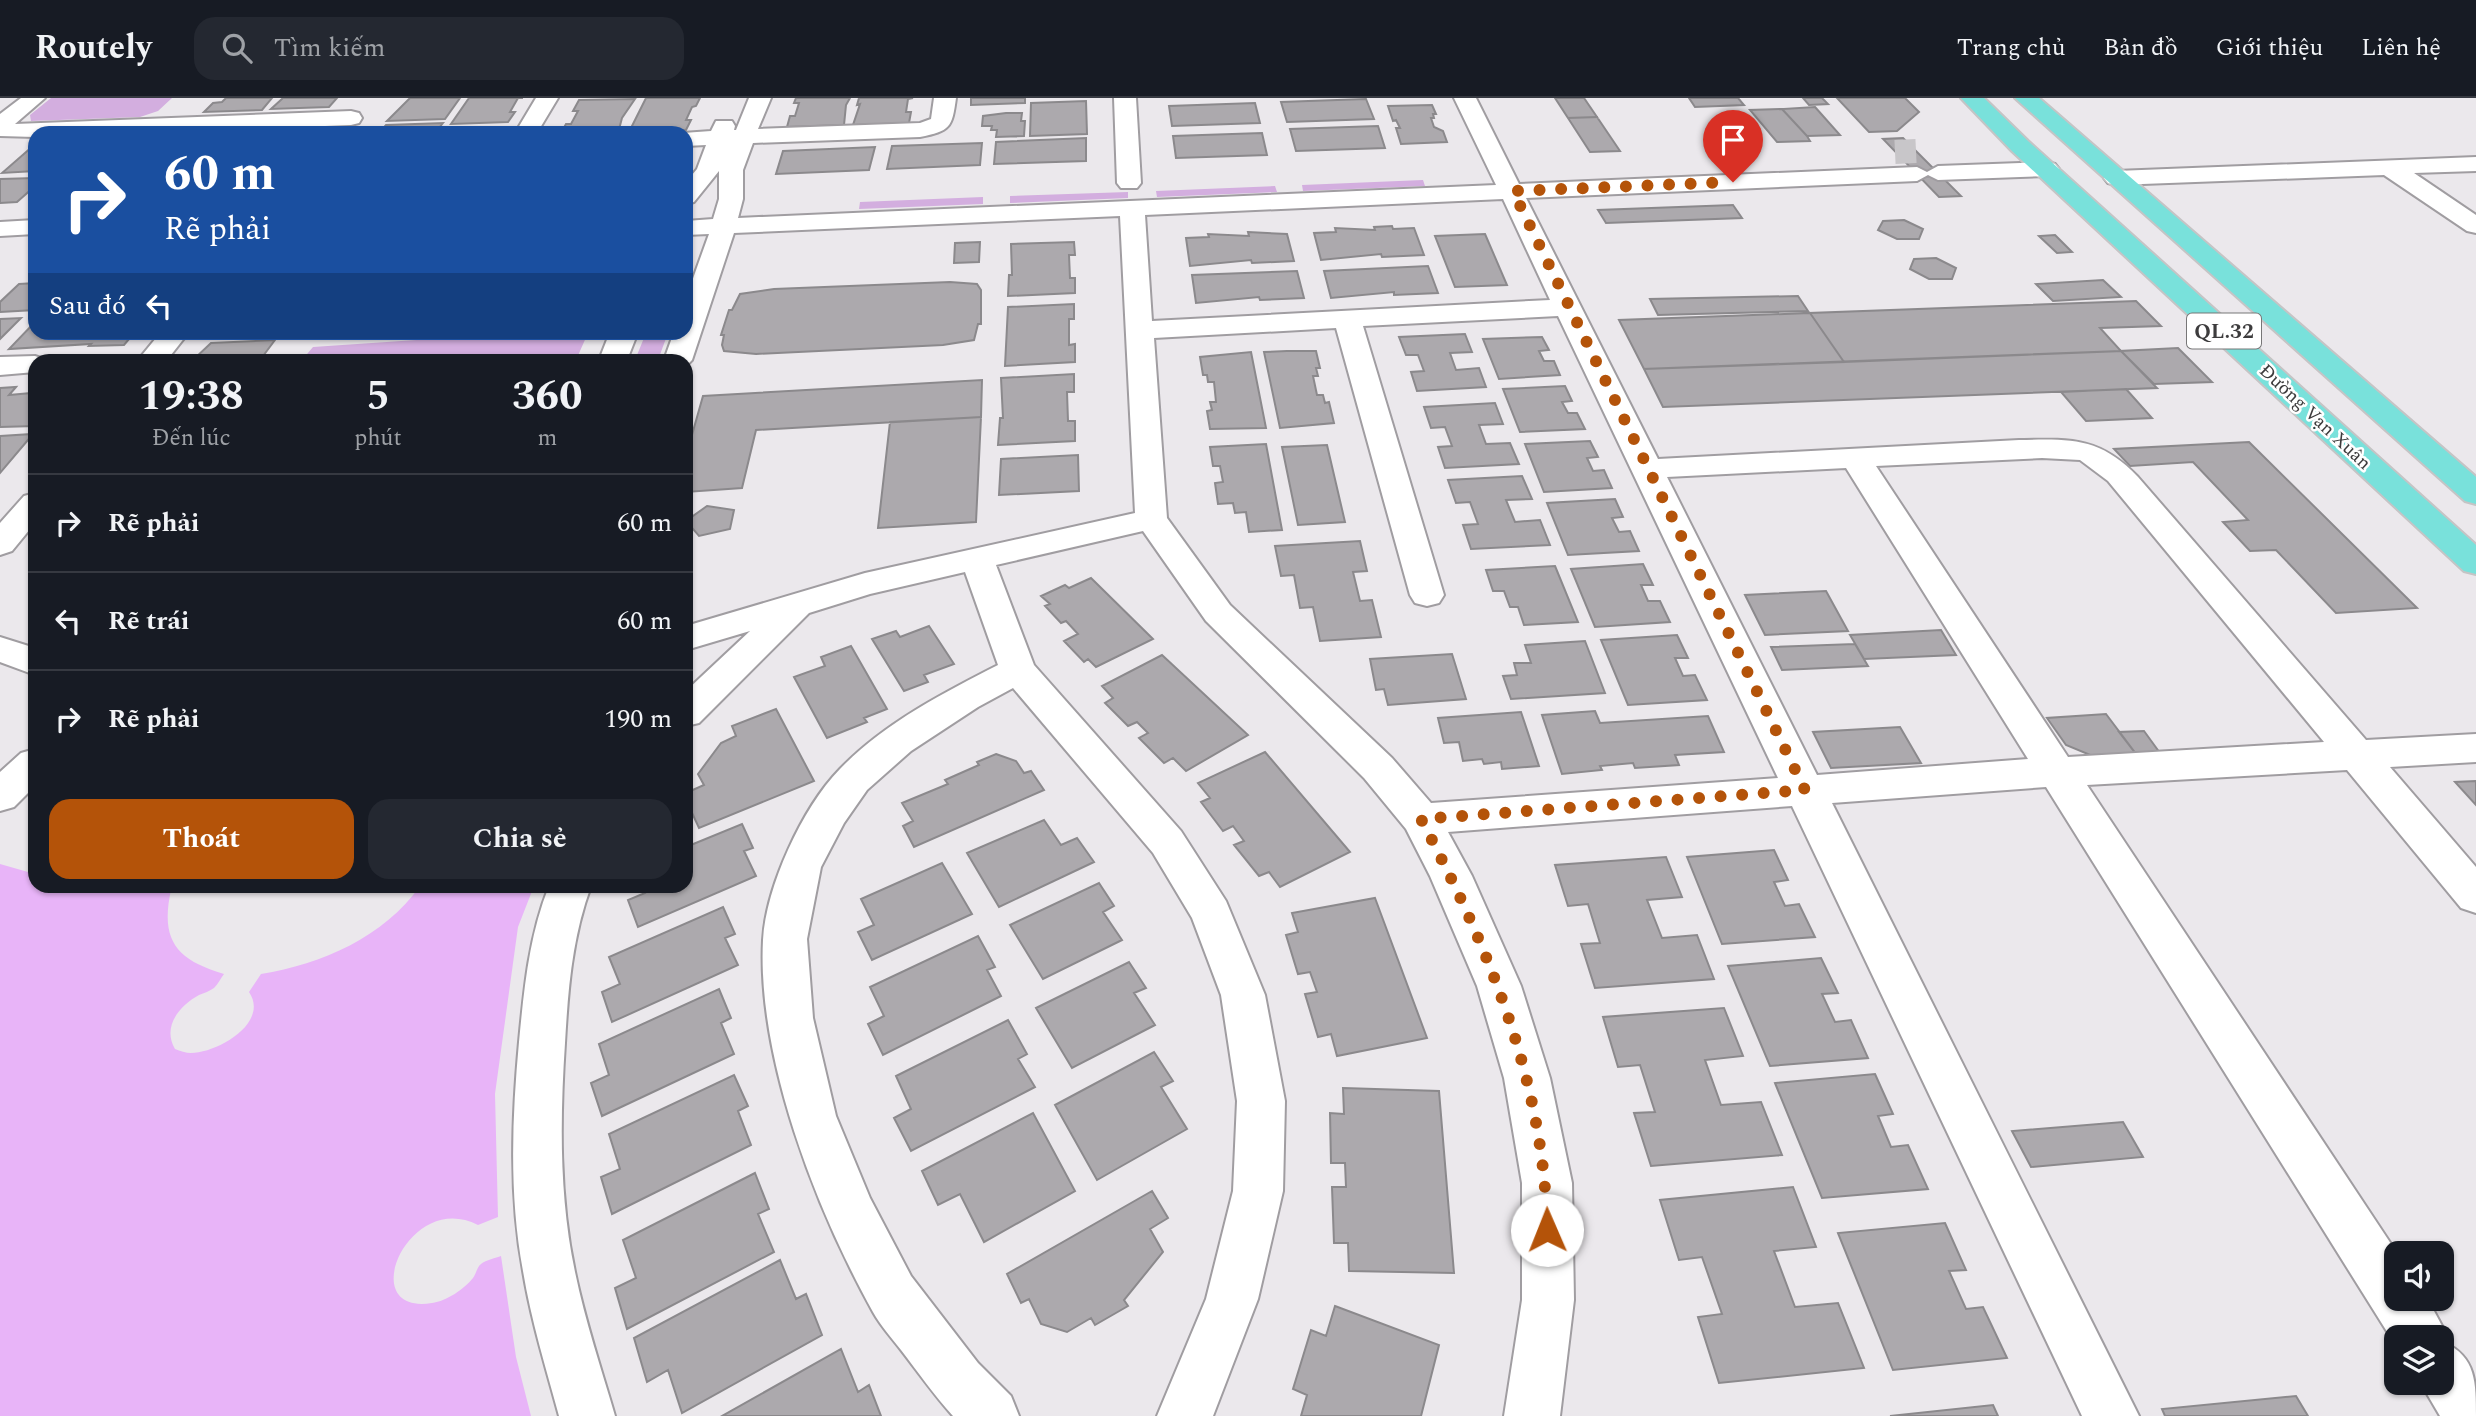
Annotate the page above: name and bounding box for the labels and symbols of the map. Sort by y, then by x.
pin [1703,110,1763,182]
road number: QL.32 [2187,314,2261,348]
street label: Đường Vạn Xuân [2252,357,2378,477]
position arrow [1510,1193,1584,1267]

